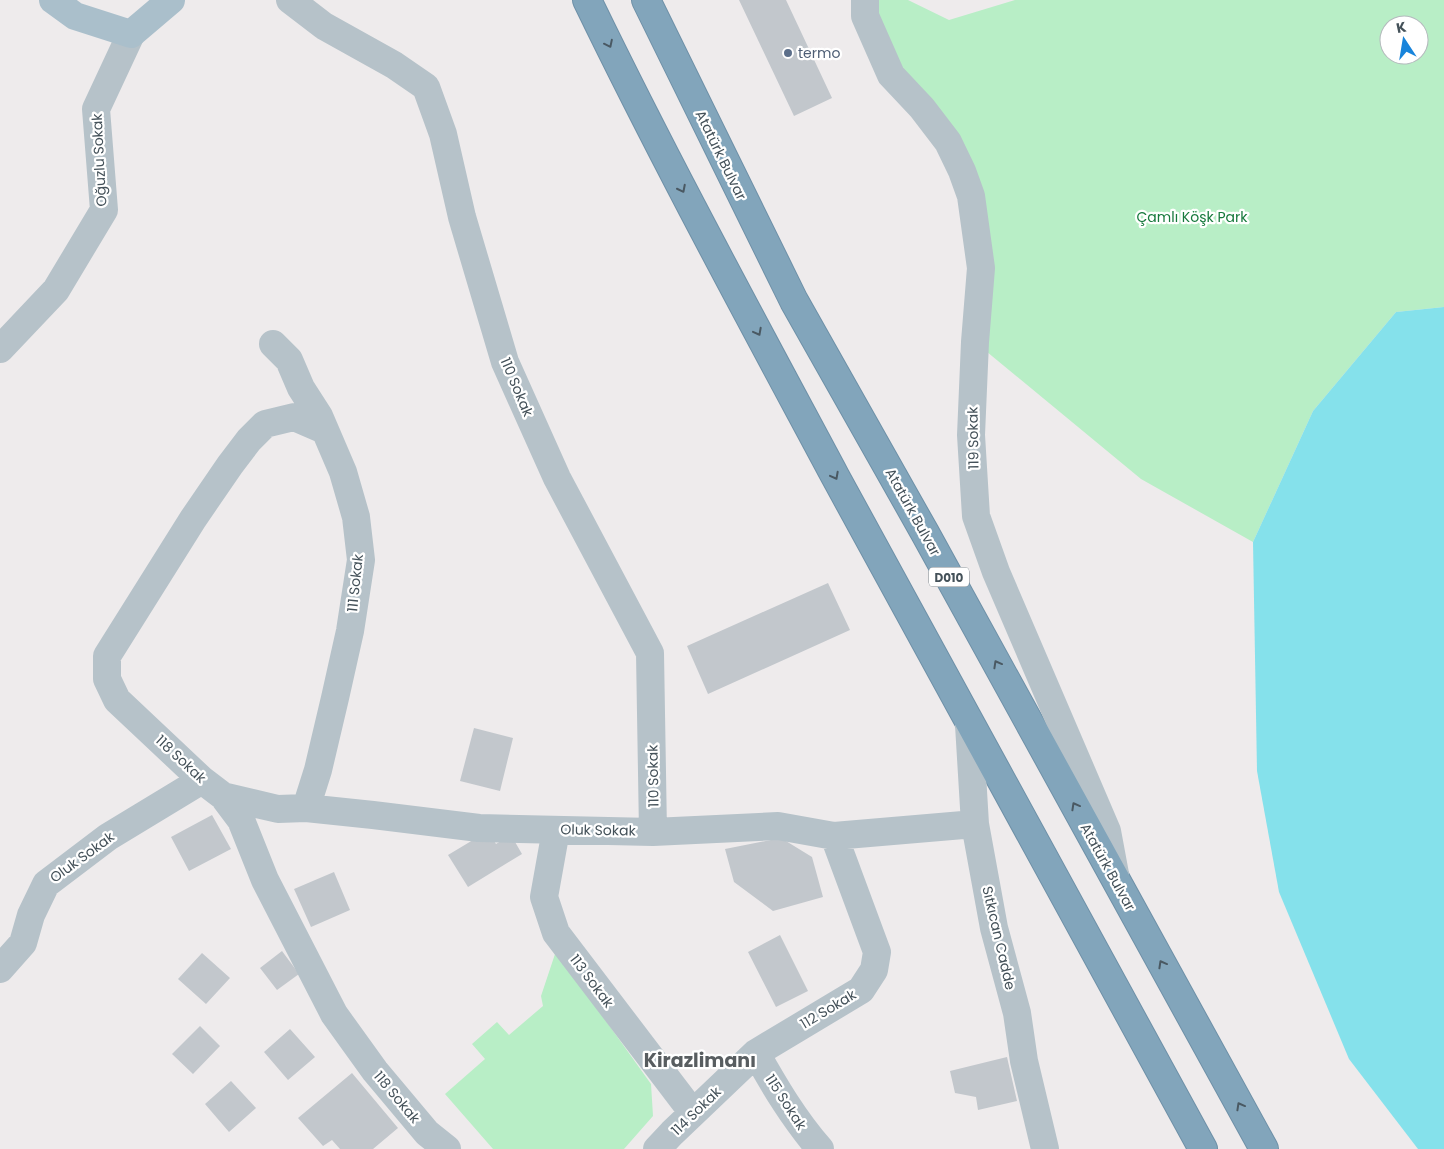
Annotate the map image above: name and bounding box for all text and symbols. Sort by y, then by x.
north arrow [1379,15,1429,65]
text: K [1394,16,1408,38]
one-way arrow [603,39,613,48]
place label: termo [798,43,840,63]
marker: termo [782,47,794,59]
street label: Atatürk Bulvar [691,107,751,203]
street label: Oğuzlu Sokak [87,112,111,207]
one-way arrow [676,183,686,192]
park label: Çamlı Köşk Park [1137,207,1248,227]
one-way arrow [752,327,762,336]
street label: 110 Sokak [496,354,539,420]
street label: 119 Sokak [962,406,984,469]
street label: Atatürk Bulvar [881,464,945,560]
one-way arrow [829,470,839,479]
street label: 111 Sokak [342,552,368,613]
road number: D010 [929,568,969,586]
one-way arrow [993,660,1003,669]
street label: 118 Sokak [151,730,211,788]
street label: 110 Sokak [642,744,664,807]
one-way arrow [1071,803,1081,812]
street label: Oluk Sokak [560,819,637,841]
street label: Atatürk Bulvar [1076,819,1140,915]
street label: Oluk Sokak [46,826,119,887]
street label: Sıtkıcan Cadde [977,884,1021,992]
street label: 113 Sokak [565,950,619,1012]
one-way arrow [1158,960,1168,969]
street label: 112 Sokak [796,984,860,1033]
district label: Kirazlimanı [644,1047,756,1074]
street label: 118 Sokak [369,1067,425,1128]
street label: 115 Sokak [761,1070,812,1134]
street label: 114 Sokak [667,1082,726,1140]
one-way arrow [1237,1103,1247,1112]

